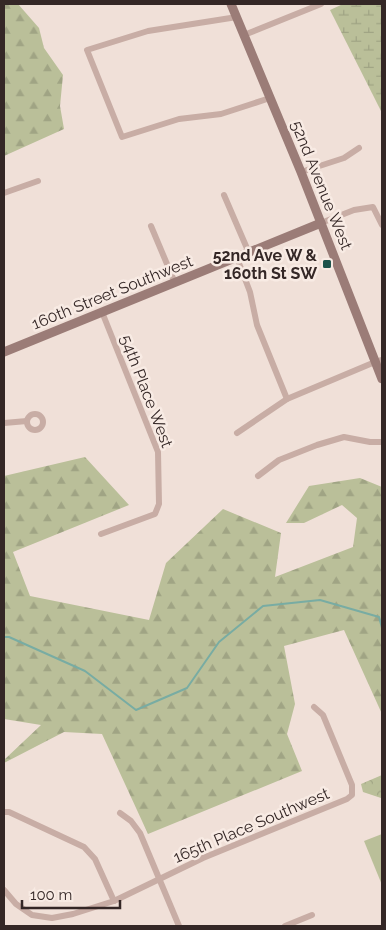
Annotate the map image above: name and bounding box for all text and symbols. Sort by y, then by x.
street label: 52nd Avenue West [287,118,356,253]
place label: 52nd Ave W & 160th St SW [213,246,318,283]
street label: 160th Street Southwest [29,251,196,333]
marker: 52nd Ave W & 160th St SW [321,258,333,270]
street label: 54th Place West [116,332,177,451]
street label: 165th Place Southwest [170,784,333,867]
scale bar [22,878,120,910]
text: 100 m [30,886,72,904]

